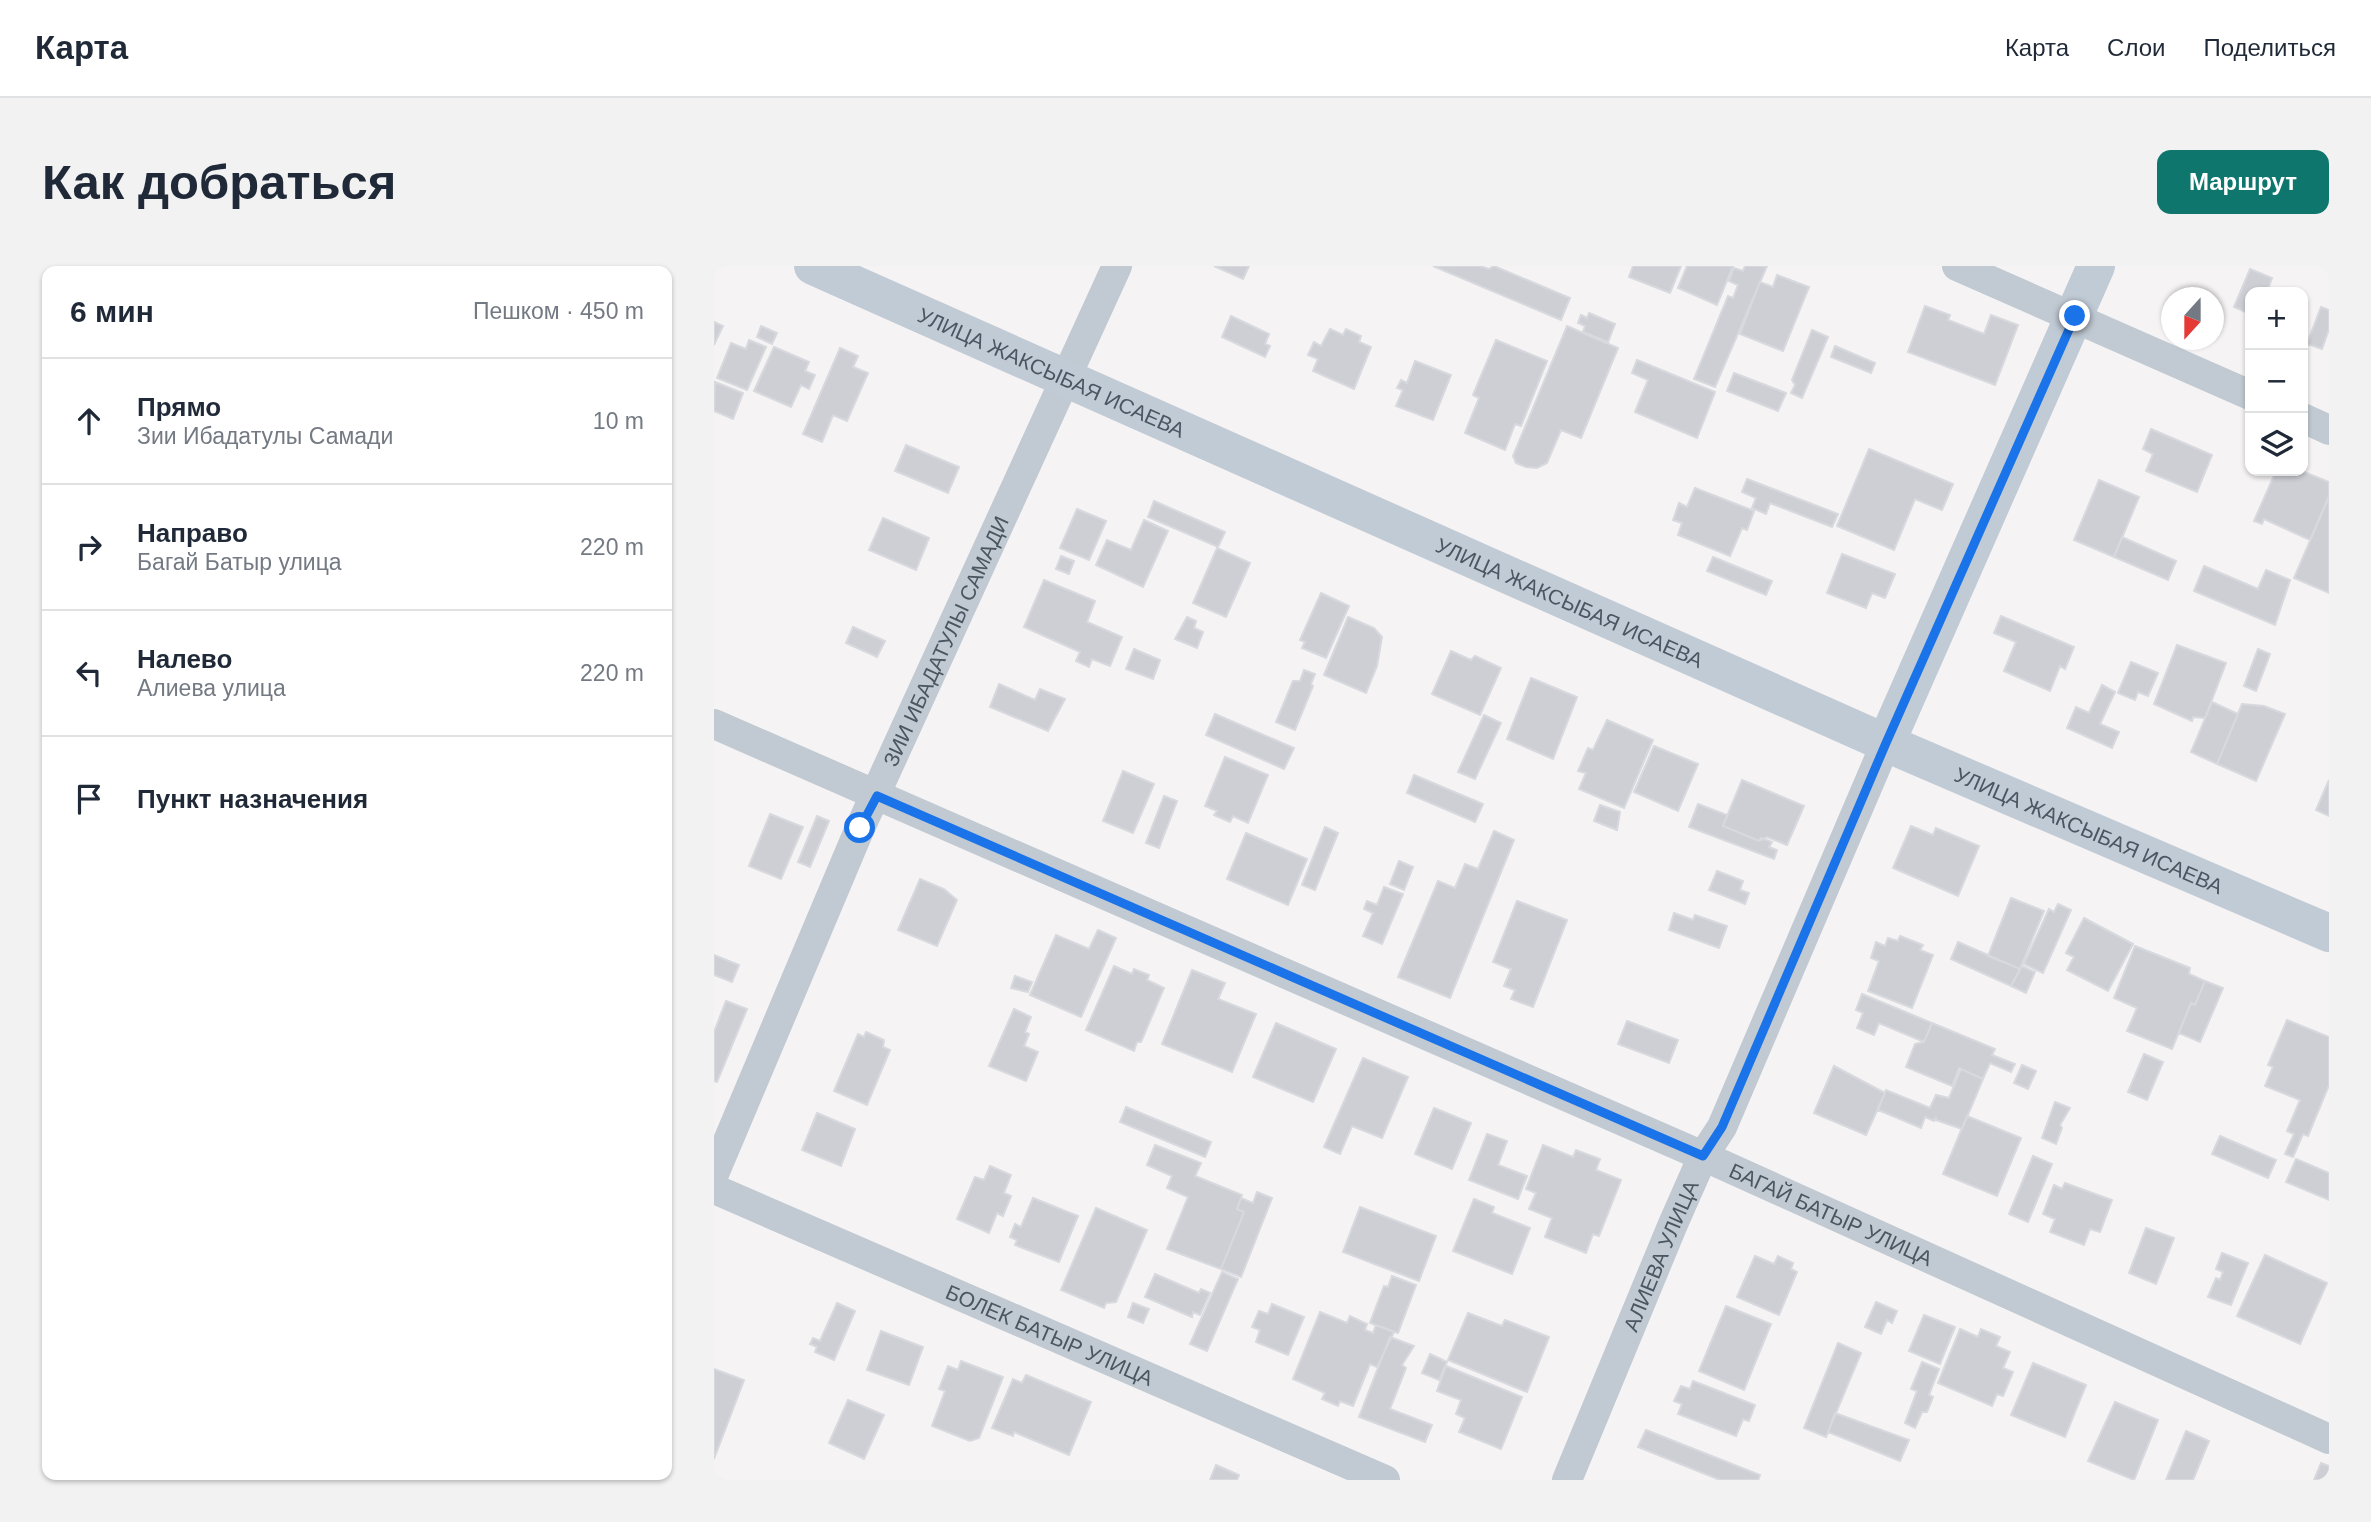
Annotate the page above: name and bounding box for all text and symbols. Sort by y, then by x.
text: Карта [35,29,128,66]
text: Карта [2005,34,2069,61]
text: Слои [2107,34,2165,61]
text: Поделиться [2203,34,2336,61]
button: Маршрут [2157,150,2329,214]
text: Как добраться [42,155,396,209]
north arrow [2161,287,2224,350]
map controls [2245,287,2308,476]
button: + [2245,287,2308,350]
text: 6 мин [70,295,154,328]
text: Пешком · 450 m [473,298,644,324]
route end [2059,300,2090,331]
street label: УЛИЦА ЖАКСЫБАЯ ИСАЕВА [914,303,1189,441]
button: − [2245,350,2308,413]
text: Прямо [137,392,221,422]
icon: ahead [70,402,108,440]
text: 10 m [593,408,644,434]
button: layers [2245,413,2308,476]
text: Зии Ибадатулы Самади [137,423,393,449]
street label: ЗИИ ИБАДАТУЛЫ САМАДИ [878,512,1013,770]
text: Направо [137,518,248,548]
icon: right [70,528,108,566]
street label: УЛИЦА ЖАКСЫБАЯ ИСАЕВА [1433,533,1707,672]
text: 220 m [580,534,644,560]
text: Багай Батыр улица [137,549,342,575]
text: Налево [137,644,232,674]
icon: left [70,654,108,692]
text: 220 m [580,660,644,686]
text: Алиева улица [137,675,286,701]
street label: УЛИЦА ЖАКСЫБАЯ ИСАЕВА [1951,762,2227,898]
icon: arrive [70,780,108,818]
text: Пункт назначения [137,784,368,814]
route start [844,812,875,843]
street label: БАГАЙ БАТЫР УЛИЦА [1726,1158,1936,1270]
street label: АЛИЕВА УЛИЦА [1618,1177,1702,1335]
street label: БОЛЕК БАТЫР УЛИЦА [943,1280,1157,1390]

